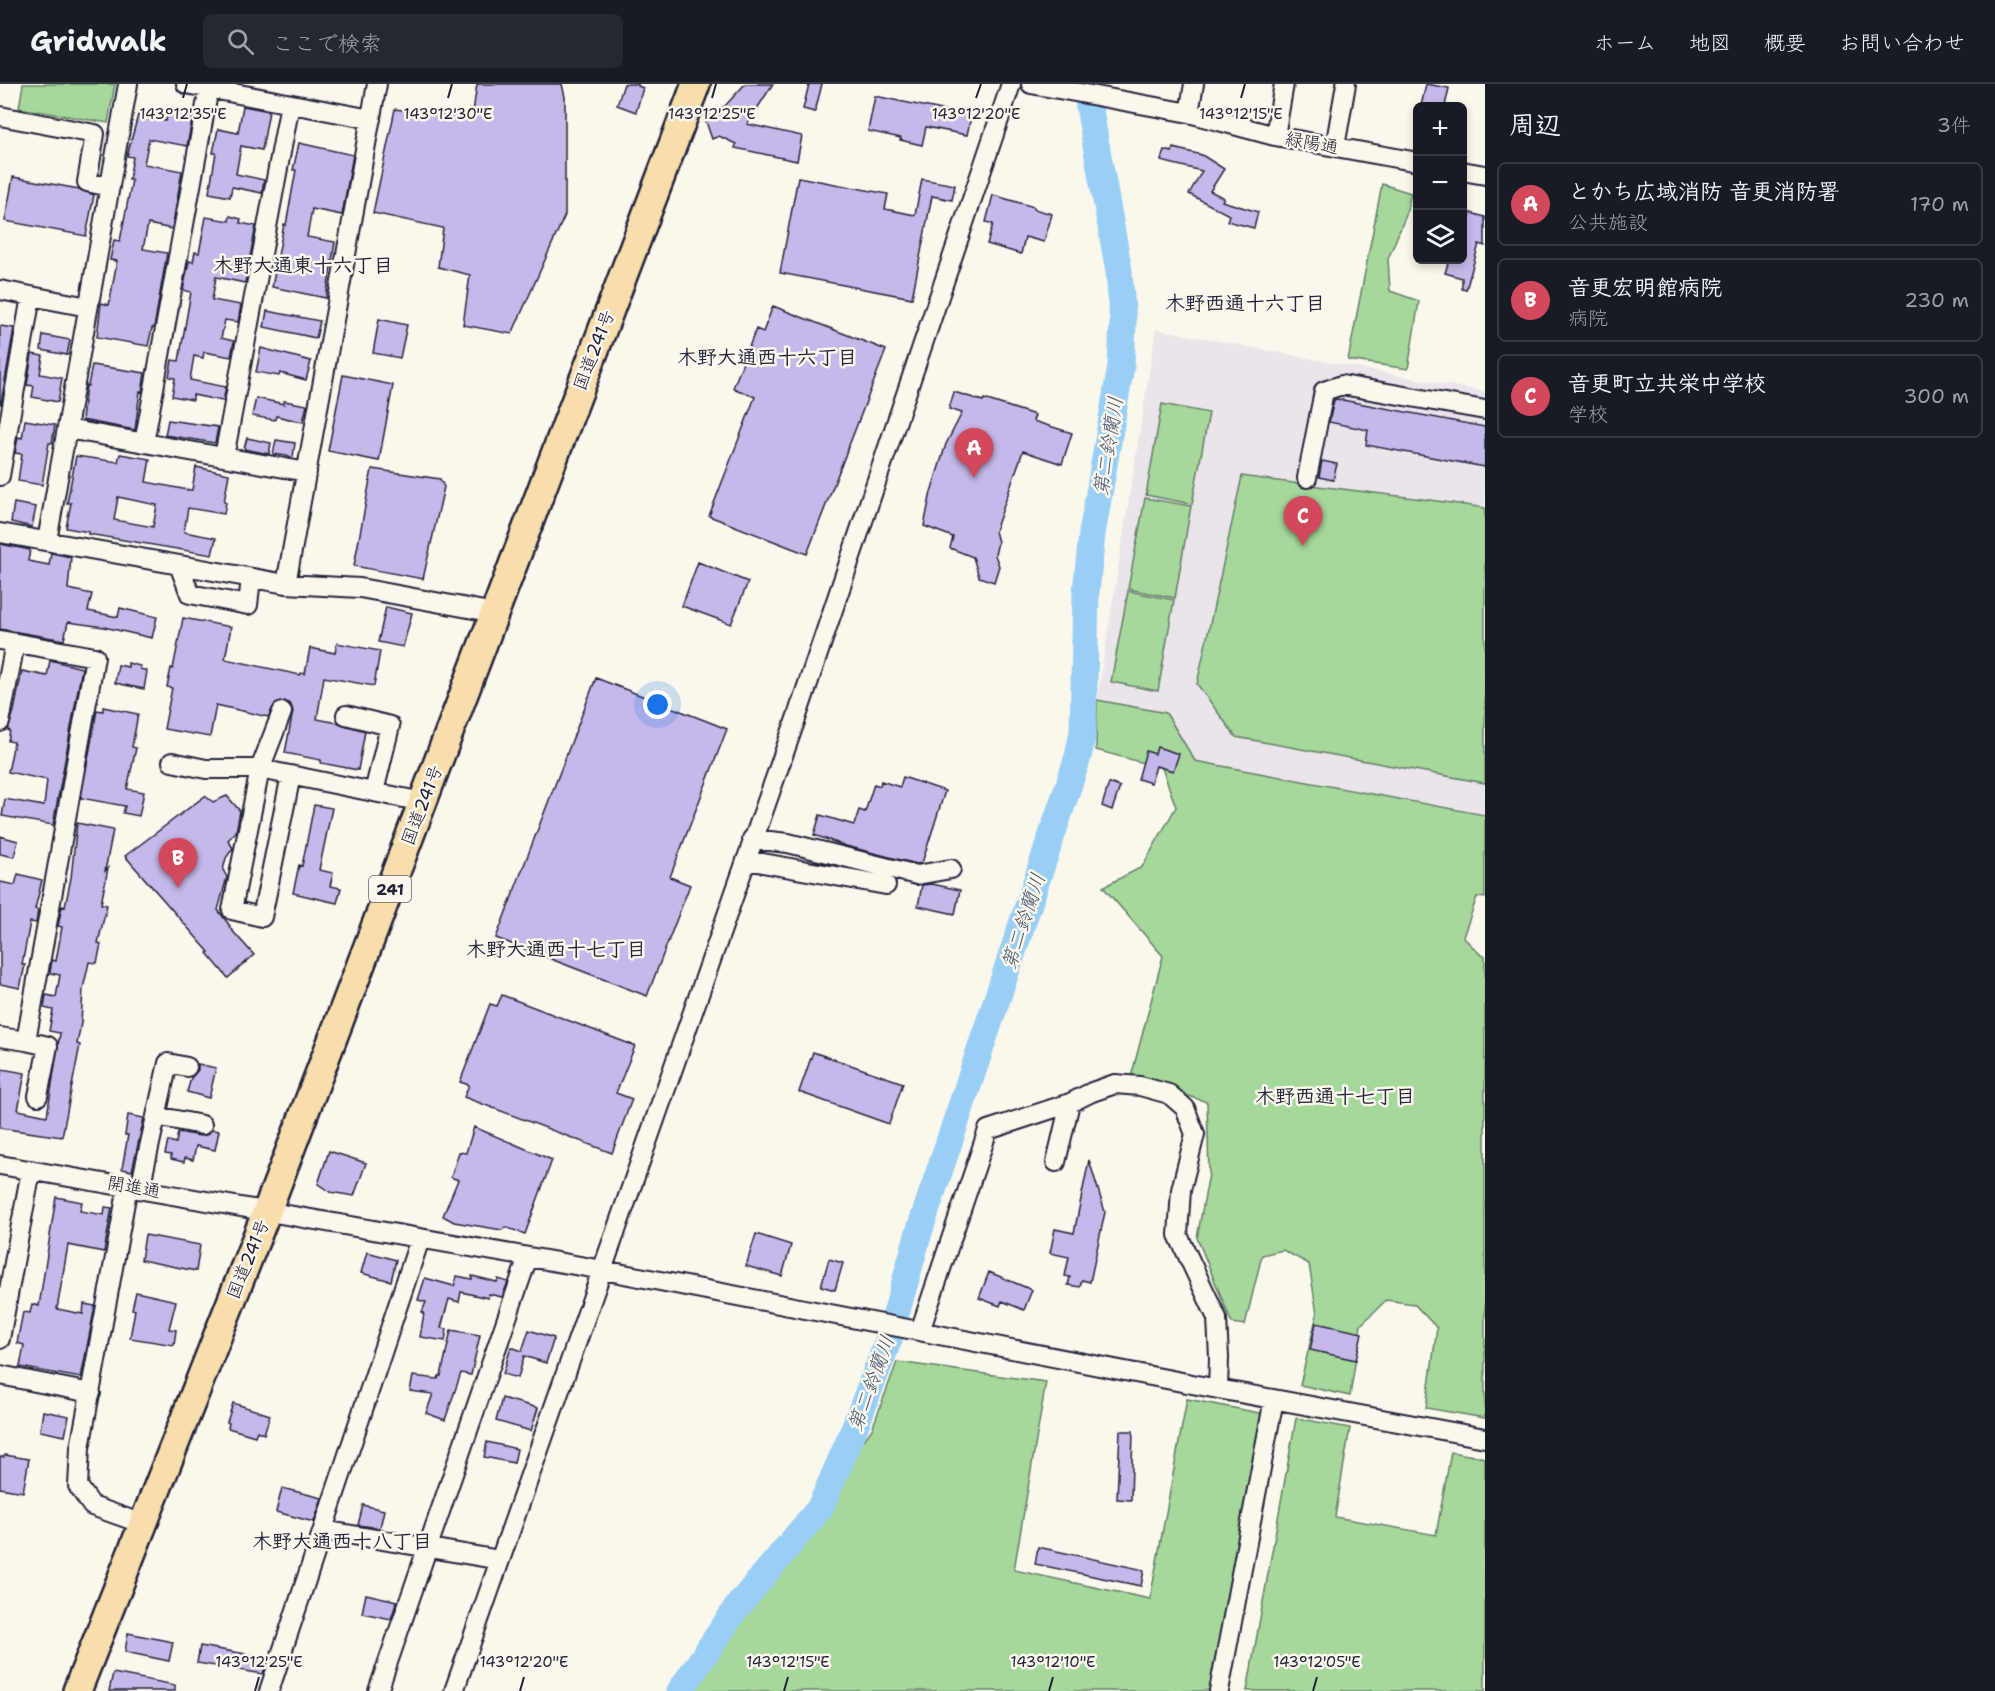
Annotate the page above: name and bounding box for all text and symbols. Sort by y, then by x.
search box [203,14,623,68]
text: Gridwalk [30,22,167,60]
icon: search [224,25,257,58]
text: ここで検索 [272,29,382,58]
text: ホーム [1594,29,1656,57]
text: 地図 [1689,29,1731,57]
text: 概要 [1764,29,1806,57]
text: お問い合わせ [1839,29,1965,57]
map controls [1413,102,1467,264]
button: + [1413,102,1467,156]
text: 143°12'35"E [139,104,227,124]
text: 143°12'30"E [404,104,492,124]
text: 143°12'25"E [668,104,756,124]
text: 143°12'20"E [932,104,1020,124]
text: 143°12'15"E [1199,104,1283,124]
text: 周辺 [1509,107,1561,142]
text: 3件 [1937,112,1971,138]
street label: 緑陽通 [1283,126,1341,160]
button: − [1413,156,1467,210]
text: とかち広域消防 音更消防署 [1568,177,1840,206]
text: A [1523,191,1538,217]
text: 170 m [1910,191,1969,217]
text: 公共施設 [1568,209,1648,235]
button: layers [1413,210,1467,264]
district label: 木野大通東十六丁目 [213,252,393,278]
text: 音更宏明館病院 [1568,273,1722,302]
text: B [1524,287,1537,313]
text: 230 m [1904,287,1969,313]
district label: 木野西通十六丁目 [1165,290,1325,316]
text: 病院 [1568,305,1608,331]
street label: 国道241号 [568,306,620,394]
district label: 木野大通西十六丁目 [677,344,857,370]
text: 音更町立共栄中学校 [1568,369,1766,398]
text: C [1524,383,1537,409]
text: 300 m [1903,383,1969,409]
water label: 第二鈴蘭川 [1087,395,1129,497]
text: 学校 [1568,401,1608,427]
pin: A [954,428,994,478]
pin: C [1284,496,1322,546]
your location [643,690,672,719]
street label: 国道241号 [396,761,448,849]
pin: B [158,838,198,888]
water label: 第二鈴蘭川 [995,869,1051,973]
road number: 241 [369,876,411,902]
district label: 木野大通西十七丁目 [466,936,646,962]
district label: 木野西通十七丁目 [1255,1083,1415,1109]
street label: 開進通 [105,1170,163,1204]
street label: 国道241号 [221,1215,275,1303]
water label: 第二鈴蘭川 [842,1332,900,1434]
district label: 木野大通西十八丁目 [252,1528,432,1554]
text: 143°12'25"E [215,1652,303,1672]
text: 143°12'20"E [480,1652,568,1672]
text: 143°12'15"E [746,1652,830,1672]
text: 143°12'10"E [1011,1652,1095,1672]
text: 143°12'05"E [1273,1652,1361,1672]

